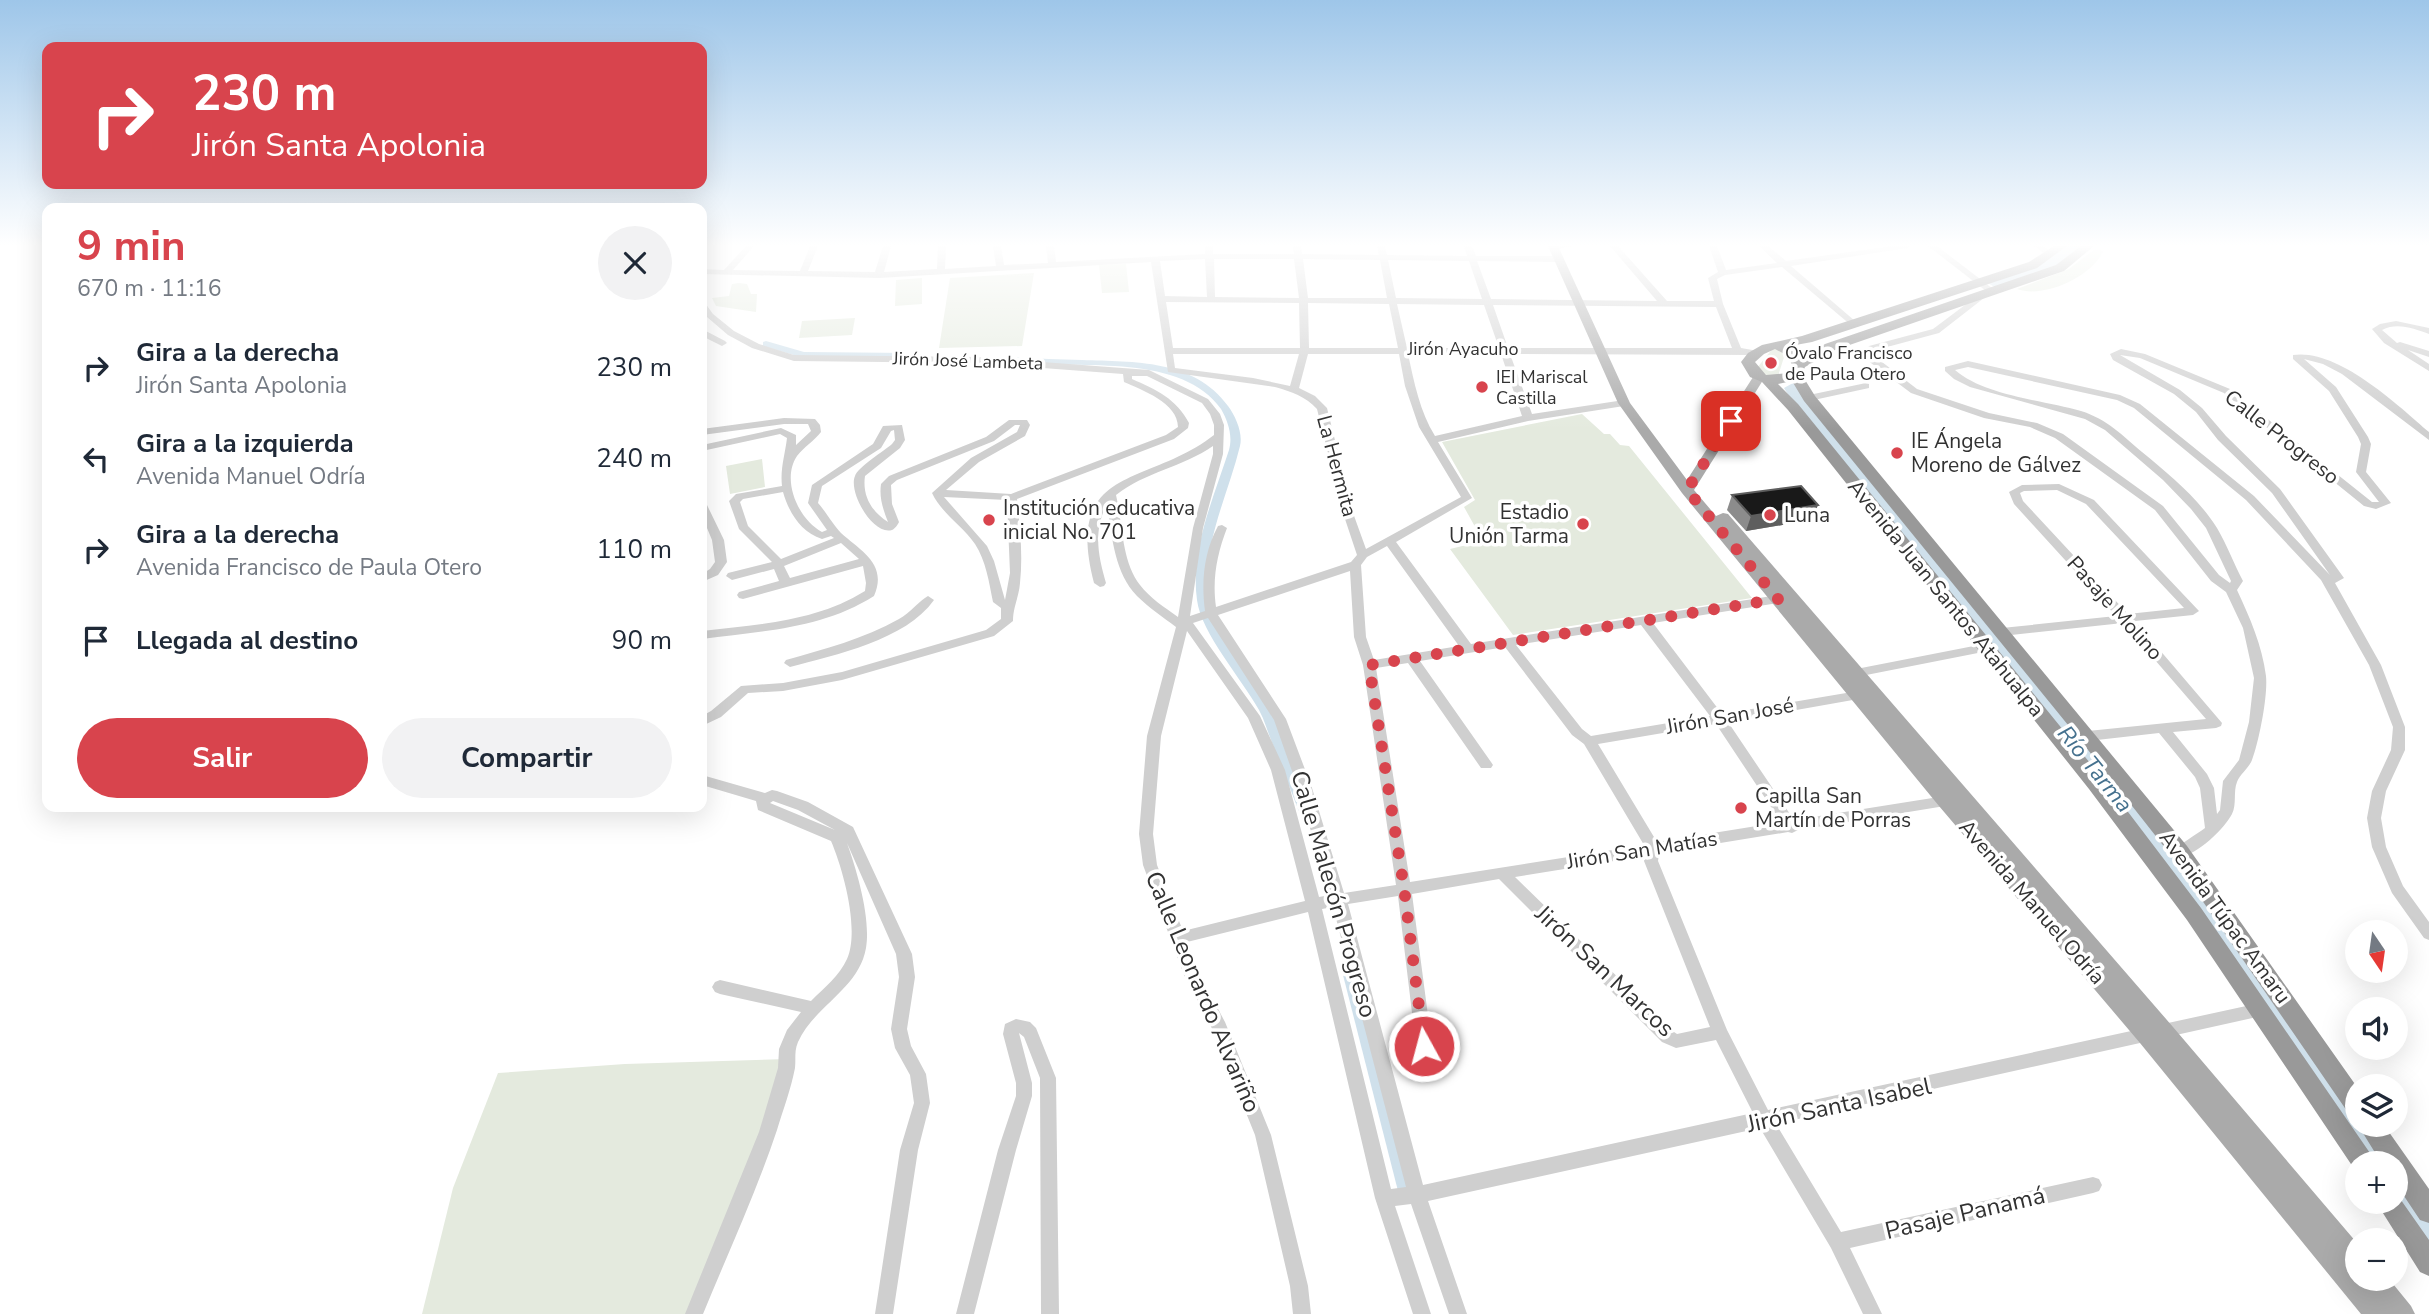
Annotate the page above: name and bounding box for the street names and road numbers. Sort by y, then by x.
street label: Jirón Ayacuho [1406,337,1519,361]
street label: Jirón José Lambeta [891,346,1044,376]
street label: Calle Progreso [2219,383,2345,491]
street label: La Hermita [1310,412,1364,520]
street label: Avenida Juan Santos Atahualpa [1841,474,2051,722]
street label: Pasaje Molino [2061,550,2169,666]
street label: Jirón San José [1663,691,1796,741]
street label: Calle Malecón Progreso [1283,767,1385,1021]
street label: Avenida Manuel Odría [1953,814,2111,990]
street label: Jirón San Matías [1564,824,1719,876]
street label: Avenida Túpac Amaru [2153,825,2297,1009]
street label: Calle Leonardo Alvariño [1138,866,1268,1118]
street label: Jirón San Marcos [1528,897,1682,1044]
street label: Jirón Santa Isabel [1743,1070,1934,1140]
street label: Pasaje Panamá [1882,1179,2048,1247]

